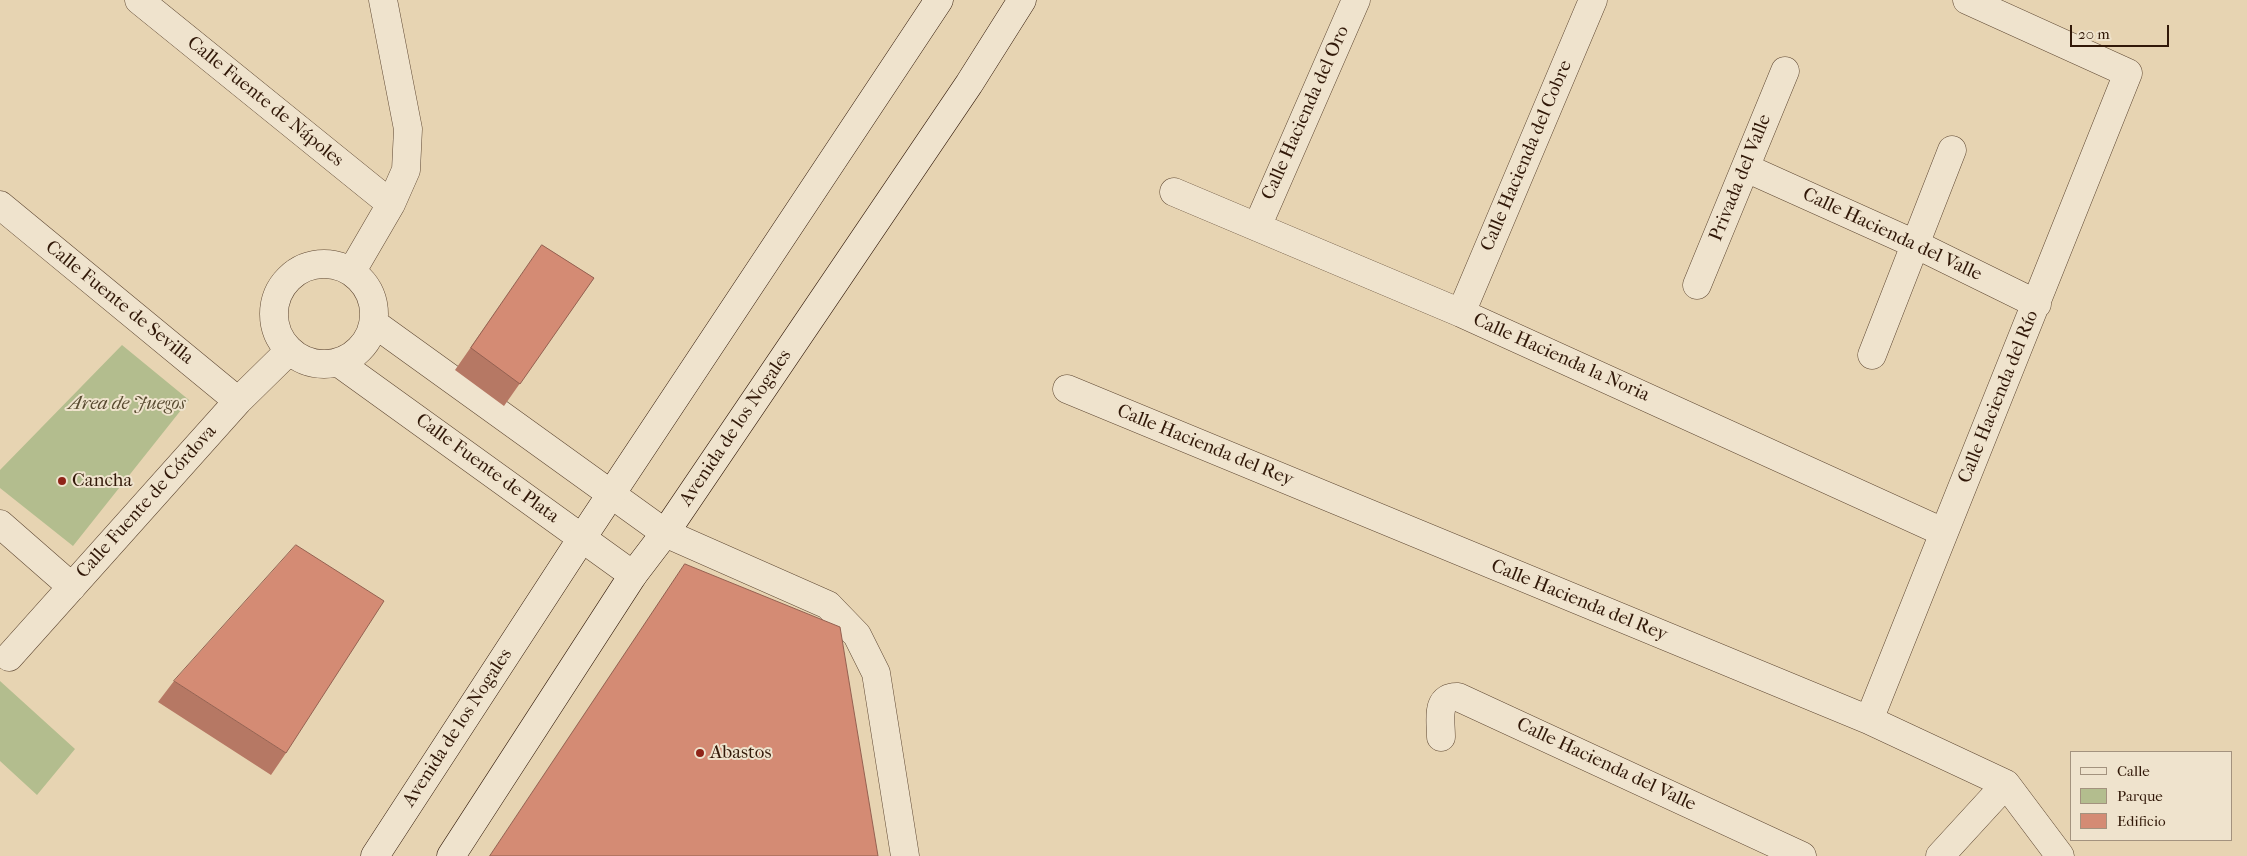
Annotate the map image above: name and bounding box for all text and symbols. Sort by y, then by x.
scale bar [2072,15,2171,47]
street label: Calle Hacienda del Oro [1257,22,1355,204]
text: 20 m [2078,25,2110,43]
street label: Calle Fuente de Nápoles [182,32,348,172]
street label: Calle Hacienda del Cobre [1476,57,1578,255]
street label: Privada del Valle [1705,111,1777,245]
street label: Calle Hacienda del Valle [1799,183,1985,287]
street label: Calle Fuente de Sevilla [40,236,198,370]
street label: Calle Hacienda del Río [1954,307,2044,487]
street label: Calle Hacienda la Noria [1469,309,1653,407]
street label: Avenida de los Nogales [675,345,797,511]
park label: Area de Juegos [69,393,185,415]
street label: Calle Hacienda del Rey [1113,400,1297,492]
street label: Calle Fuente de Plata [411,409,563,529]
street label: Calle Fuente de Córdova [72,421,222,583]
place label: Cancha [72,470,132,492]
marker: Cancha [56,475,68,487]
street label: Calle Hacienda del Rey [1487,555,1671,647]
street label: Avenida de los Nogales [398,645,518,811]
street label: Calle Hacienda del Valle [1513,713,1699,817]
place label: Abastos [710,742,771,764]
marker: Abastos [694,747,706,759]
legend [2070,751,2232,841]
text: Calle [2117,762,2150,780]
text: Parque [2117,787,2163,805]
text: Edificio [2117,812,2166,830]

